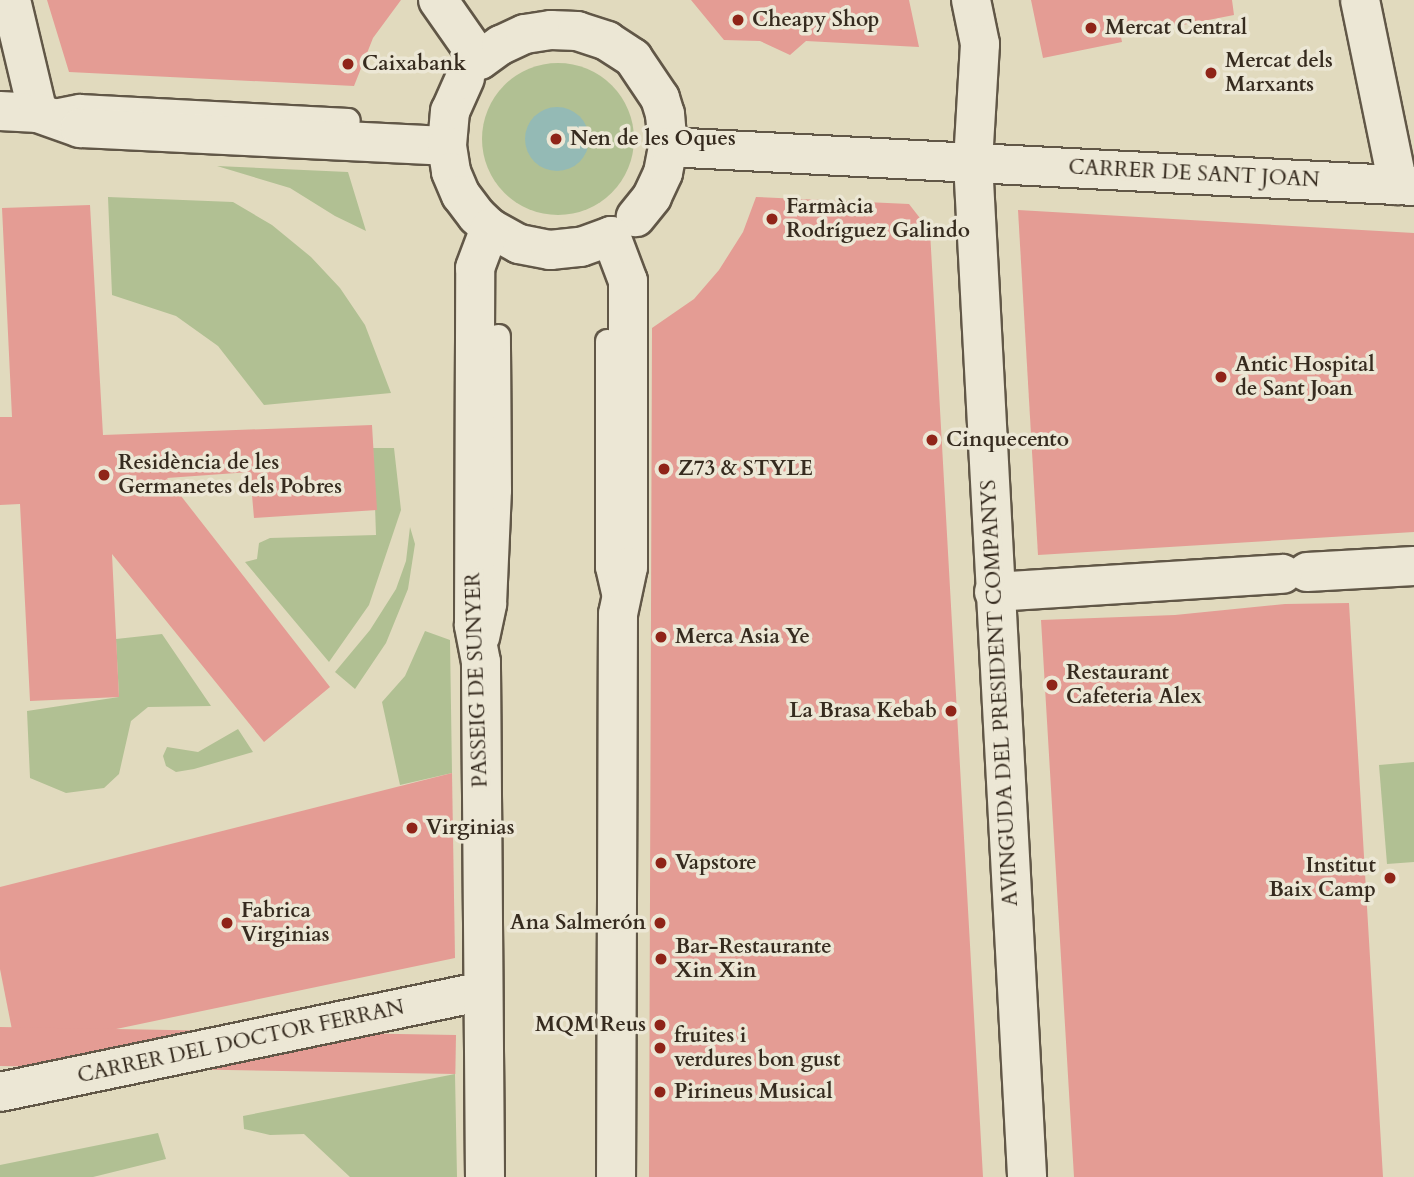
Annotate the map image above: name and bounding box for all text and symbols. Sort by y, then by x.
place label: Cheapy Shop [752,7,880,33]
marker: Cheapy Shop [730,12,746,28]
place label: Mercat Central [1105,15,1247,41]
marker: Mercat Central [1083,20,1099,36]
place label: Mercat dels Marxants [1225,48,1333,98]
place label: Caixabank [362,51,466,77]
marker: Caixabank [340,56,356,72]
marker: Mercat dels Marxants [1203,65,1219,81]
place label: Nen de les Oques [570,126,736,152]
marker: Nen de les Oques [548,131,564,147]
street label: CARRER DE SANT JOAN [1068,155,1320,193]
place label: Farmàcia Rodríguez Galindo [786,194,970,244]
marker: Farmàcia Rodríguez Galindo [764,211,780,227]
place label: Antic Hospital de Sant Joan [1235,352,1375,402]
marker: Antic Hospital de Sant Joan [1213,369,1229,385]
place label: Cinquecento [946,427,1069,453]
marker: Cinquecento [924,432,940,448]
place label: Residència de les Germanetes dels Pobres [118,450,342,500]
place label: Z73 & STYLE [678,456,813,482]
marker: Z73 & STYLE [656,461,672,477]
marker: Residència de les Germanetes dels Pobres [96,467,112,483]
street label: AVINGUDA DEL PRESIDENT COMPANYS [976,479,1024,907]
street label: PASSEIG DE SUNYER [461,572,493,788]
place label: Merca Asia Ye [675,624,810,650]
marker: Merca Asia Ye [653,629,669,645]
place label: Restaurant Cafeteria Alex [1066,660,1202,710]
marker: Restaurant Cafeteria Alex [1044,677,1060,693]
place label: La Brasa Kebab [789,698,937,724]
marker: La Brasa Kebab [943,703,959,719]
place label: Virginias [426,815,515,841]
marker: Virginias [404,820,420,836]
place label: Vapstore [675,850,757,876]
place label: Institut Baix Camp [1269,853,1376,903]
marker: Vapstore [653,855,669,871]
marker: Institut Baix Camp [1382,870,1398,886]
place label: Fabrica Virginias [241,898,330,948]
place label: Ana Salmerón [510,910,646,936]
marker: Fabrica Virginias [219,915,235,931]
marker: Ana Salmerón [652,915,668,931]
place label: Bar-Restaurante Xin Xin [675,934,832,984]
marker: Bar-Restaurante Xin Xin [653,951,669,967]
street label: CARRER DEL DOCTOR FERRAN [75,995,407,1089]
place label: MQM Reus [535,1012,646,1038]
marker: MQM Reus [652,1017,668,1033]
place label: fruites i verdures bon gust [674,1023,840,1073]
marker: fruites i verdures bon gust [652,1040,668,1056]
place label: Pirineus Musical [674,1079,833,1105]
marker: Pirineus Musical [652,1084,668,1100]

